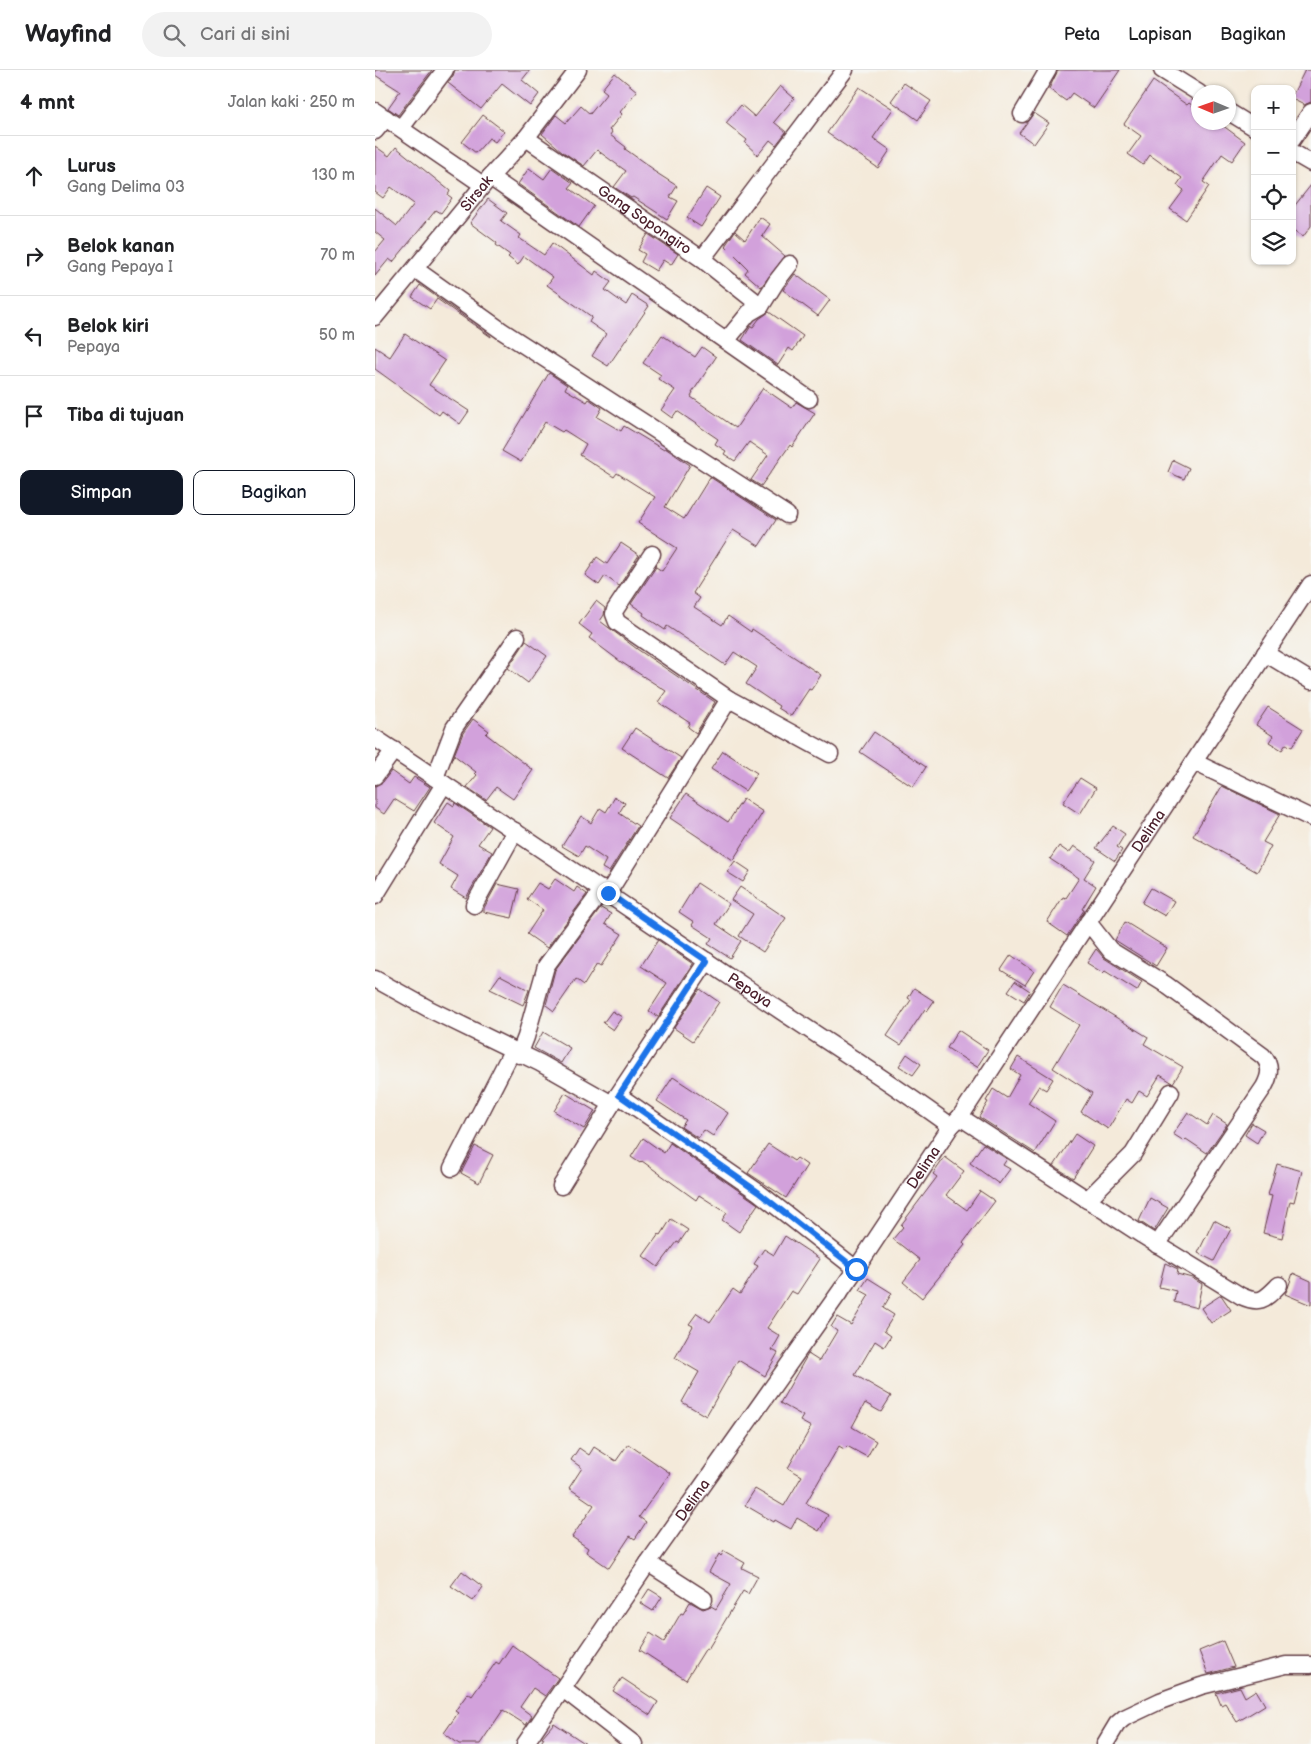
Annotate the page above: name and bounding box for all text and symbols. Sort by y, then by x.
search box [142,12,492,57]
text: Wayfind [25,20,112,49]
icon: search [160,21,188,49]
text: Cari di sini [200,23,290,46]
text: Peta [1064,24,1100,45]
text: Lapisan [1128,24,1192,45]
text: Bagikan [1220,24,1286,45]
north arrow [1191,85,1236,130]
map controls [1251,85,1296,265]
button: + [1251,85,1296,130]
text: 4 mnt [20,90,75,115]
text: Jalan kaki · 250 m [228,93,355,112]
button: − [1251,130,1296,175]
text: Lurus [67,155,116,178]
icon: ahead [20,162,48,190]
text: 130 m [312,166,355,185]
street label: Sirsak [456,171,498,216]
button: locate [1251,175,1296,220]
text: Gang Delima 03 [67,178,185,197]
street label: Gang Sopongiro [594,181,695,259]
button: layers [1251,220,1296,265]
text: Belok kanan [67,235,175,258]
icon: right [20,242,48,270]
text: 70 m [320,246,355,265]
text: Gang Pepaya I [67,258,173,277]
text: Belok kiri [67,315,149,338]
icon: left [20,322,48,350]
text: 50 m [319,326,355,345]
text: Pepaya [67,338,120,357]
icon: arrive [20,402,48,430]
text: Tiba di tujuan [67,404,184,427]
button: Simpan [20,470,183,515]
button: Bagikan [193,470,355,515]
street label: Delima [1128,806,1170,856]
route end [597,882,620,905]
street label: Pepaya [724,969,776,1012]
street label: Delima [903,1143,945,1193]
route start [845,1258,868,1281]
street label: Delima [672,1475,714,1525]

